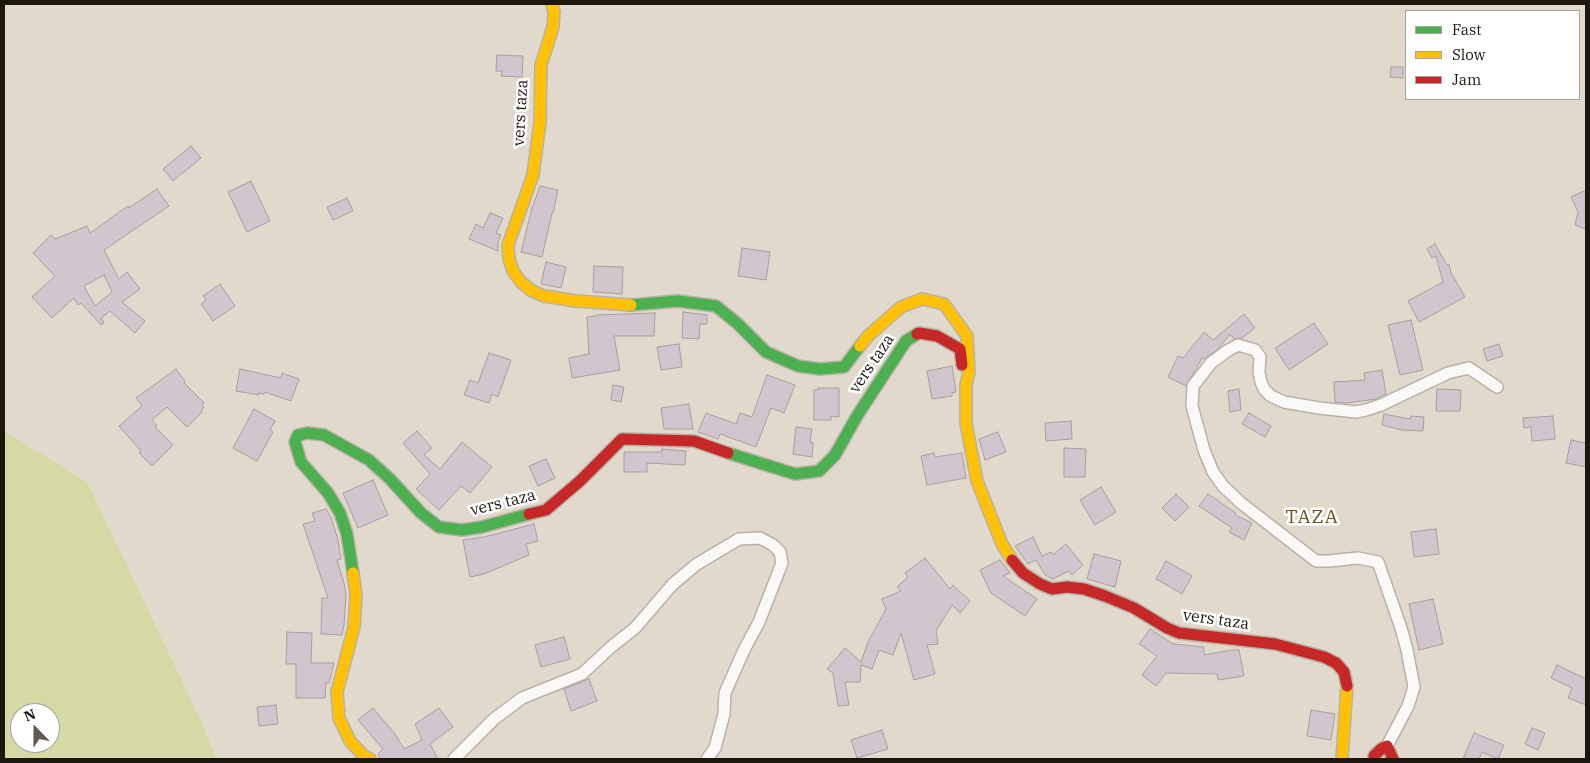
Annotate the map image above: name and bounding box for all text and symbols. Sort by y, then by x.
legend [1405,10,1580,100]
text: Fast [1452,20,1482,39]
text: Slow [1452,45,1485,64]
text: Jam [1452,70,1481,89]
street label: vers taza [510,79,532,147]
street label: vers taza [845,331,899,397]
street label: vers taza [468,486,538,520]
district label: TAZA [1285,507,1339,529]
street label: vers taza [1182,606,1250,634]
north arrow [10,703,60,753]
text: N [21,705,38,725]

